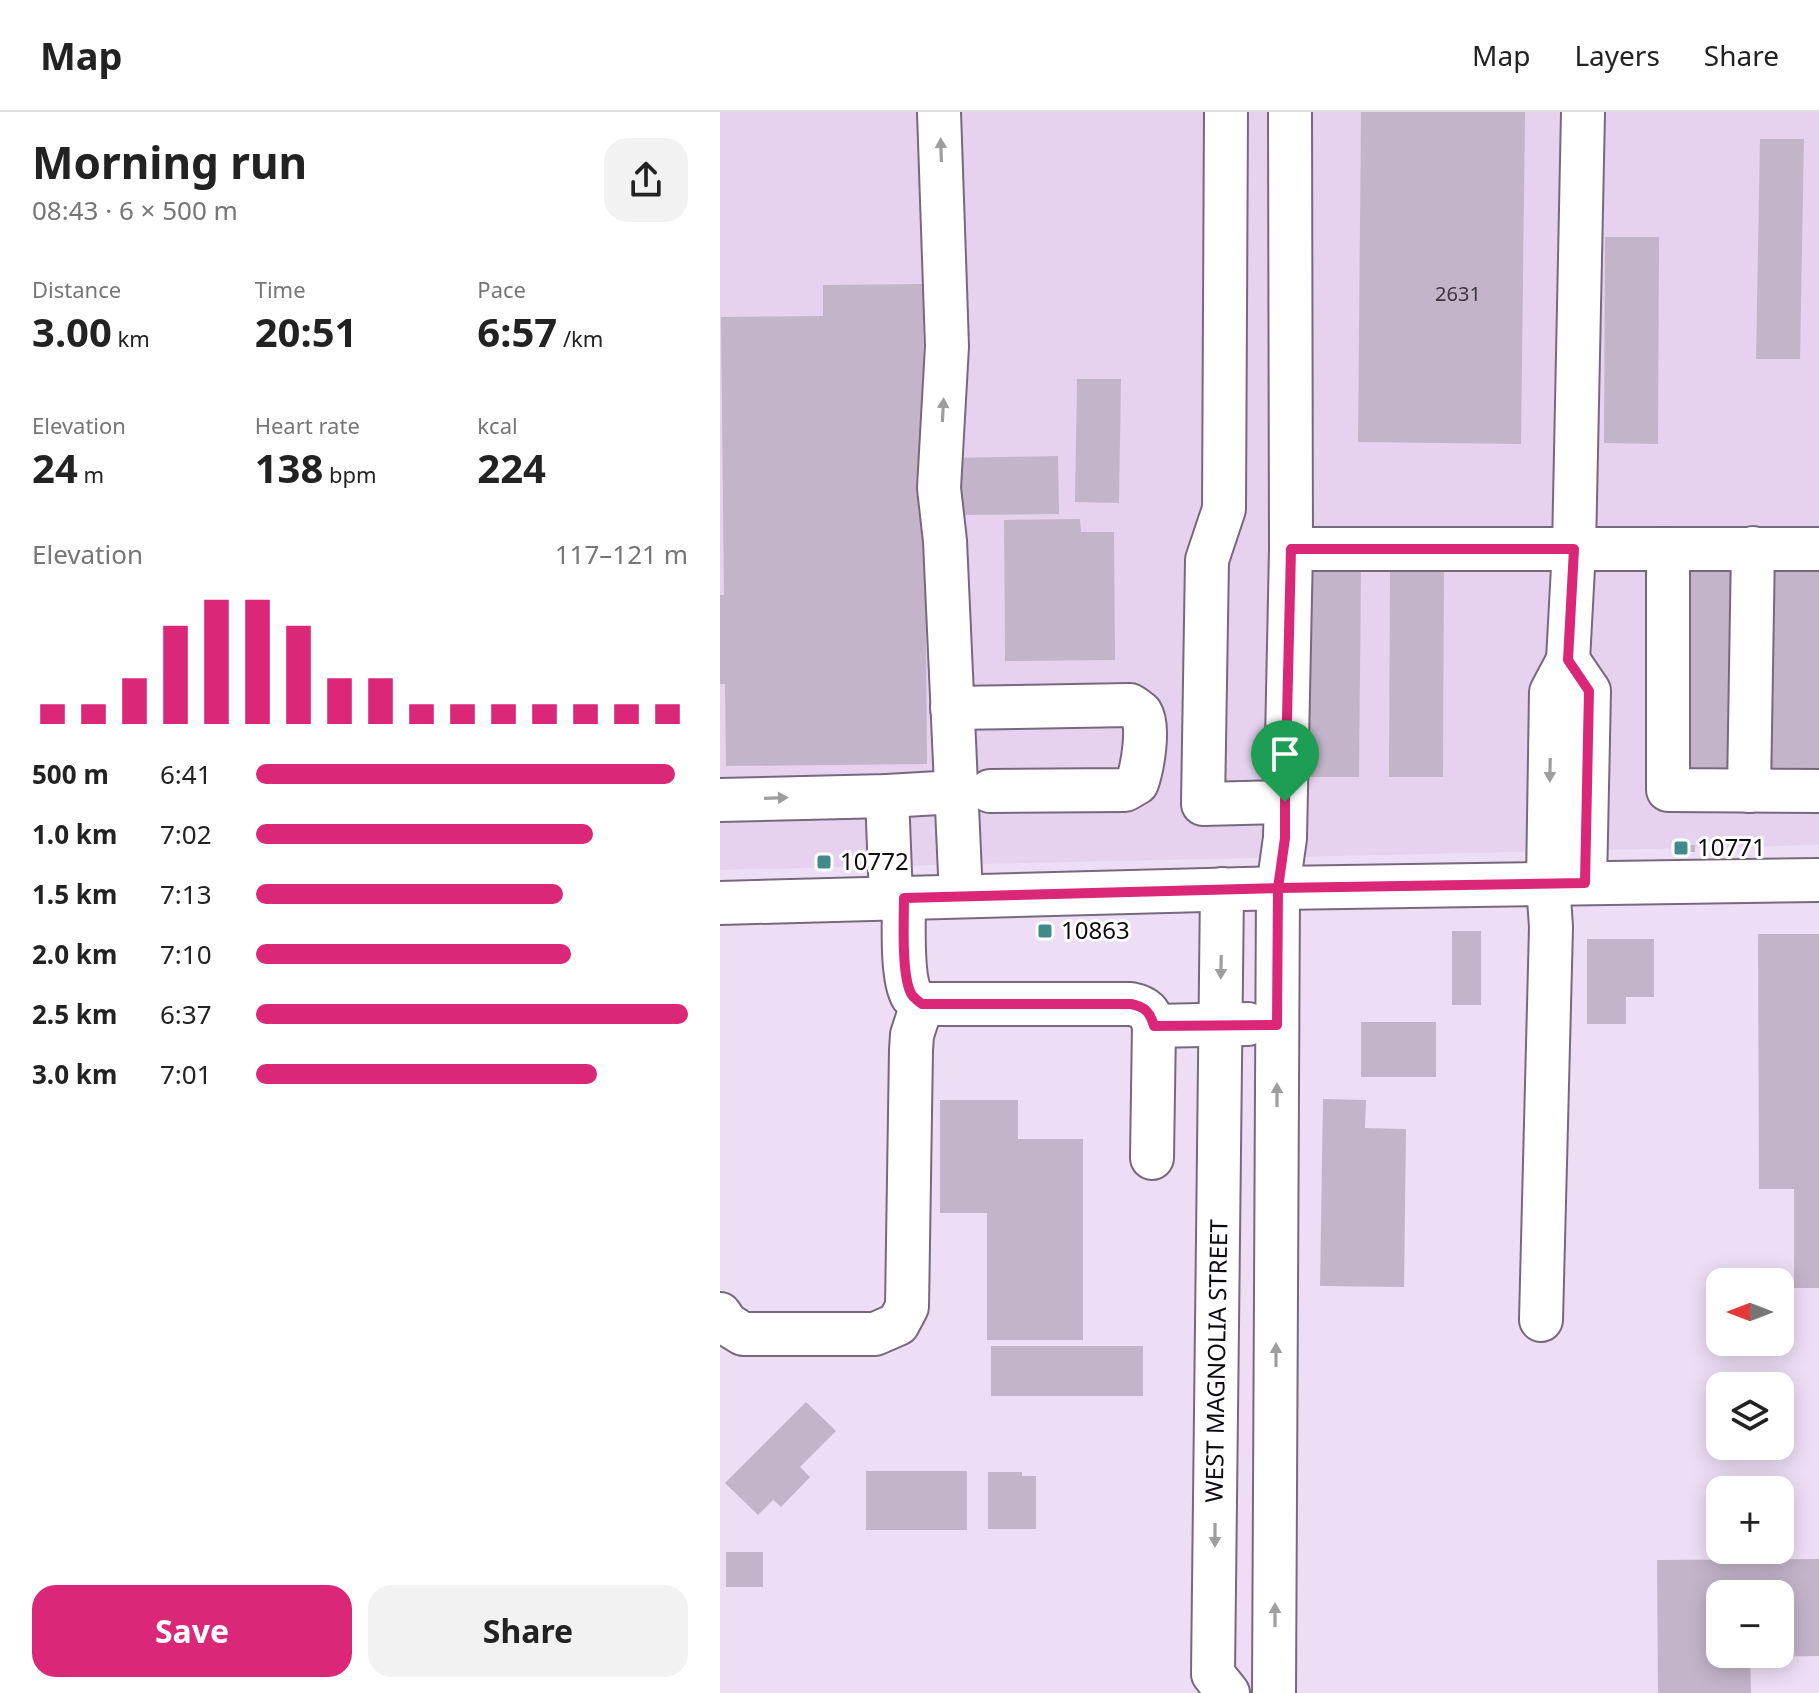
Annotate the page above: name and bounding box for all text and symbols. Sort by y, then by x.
text: Map [40,29,123,81]
text: Map [1472,36,1530,74]
text: Layers [1574,36,1660,74]
text: Share [1704,36,1779,74]
text: Morning run [32,132,307,192]
one-way arrow [935,137,948,162]
button: share [604,138,688,222]
text: 08:43 · 6 × 500 m [32,192,238,228]
text: Distance [32,274,121,304]
text: Time [255,274,306,304]
text: Pace [477,274,526,304]
house number: 2631 [1435,280,1481,307]
text: 3.00 [32,304,112,359]
text: 20:51 [255,304,357,359]
text: 6:57 [477,304,557,359]
text: km [112,323,150,353]
text: /km [557,323,603,353]
one-way arrow [937,397,950,422]
text: Elevation [32,410,126,440]
text: Heart rate [255,410,360,440]
text: kcal [477,410,518,440]
text: 24 [32,440,78,495]
text: 138 [255,440,323,495]
text: 224 [477,440,546,495]
text: m [78,459,104,489]
text: bpm [323,459,377,489]
text: Elevation [32,536,143,572]
text: 117–121 m [555,536,688,572]
pin [1251,720,1319,802]
icon: arrive [1263,732,1307,776]
text: 500 m [32,756,109,792]
text: 6:41 [160,756,212,792]
one-way arrow [1544,758,1556,783]
one-way arrow [764,792,789,805]
text: 1.0 km [32,816,117,852]
text: 7:02 [160,816,212,852]
place label: 10771 [1697,830,1766,863]
marker: 10771 [1672,839,1690,857]
place label: 10772 [840,844,909,877]
marker: 10772 [815,853,833,871]
text: 1.5 km [32,876,117,912]
text: 7:13 [160,876,212,912]
place label: 10863 [1061,913,1130,946]
marker: 10863 [1036,922,1054,940]
text: 2.0 km [32,936,117,972]
text: 7:10 [160,936,212,972]
one-way arrow [1215,955,1227,980]
text: 2.5 km [32,996,117,1032]
text: 6:37 [160,996,212,1032]
text: 3.0 km [32,1056,117,1092]
text: 7:01 [160,1056,212,1092]
one-way arrow [1271,1082,1283,1107]
street label: WEST MAGNOLIA STREET [1197,1218,1234,1503]
north arrow [1706,1268,1794,1356]
map controls [1706,1268,1794,1668]
one-way arrow [1270,1342,1282,1367]
button: layers [1706,1372,1794,1460]
button: + [1706,1476,1794,1564]
one-way arrow [1209,1523,1221,1548]
button: − [1706,1580,1794,1668]
button: Save [32,1585,352,1677]
button: Share [368,1585,688,1677]
one-way arrow [1269,1602,1281,1627]

